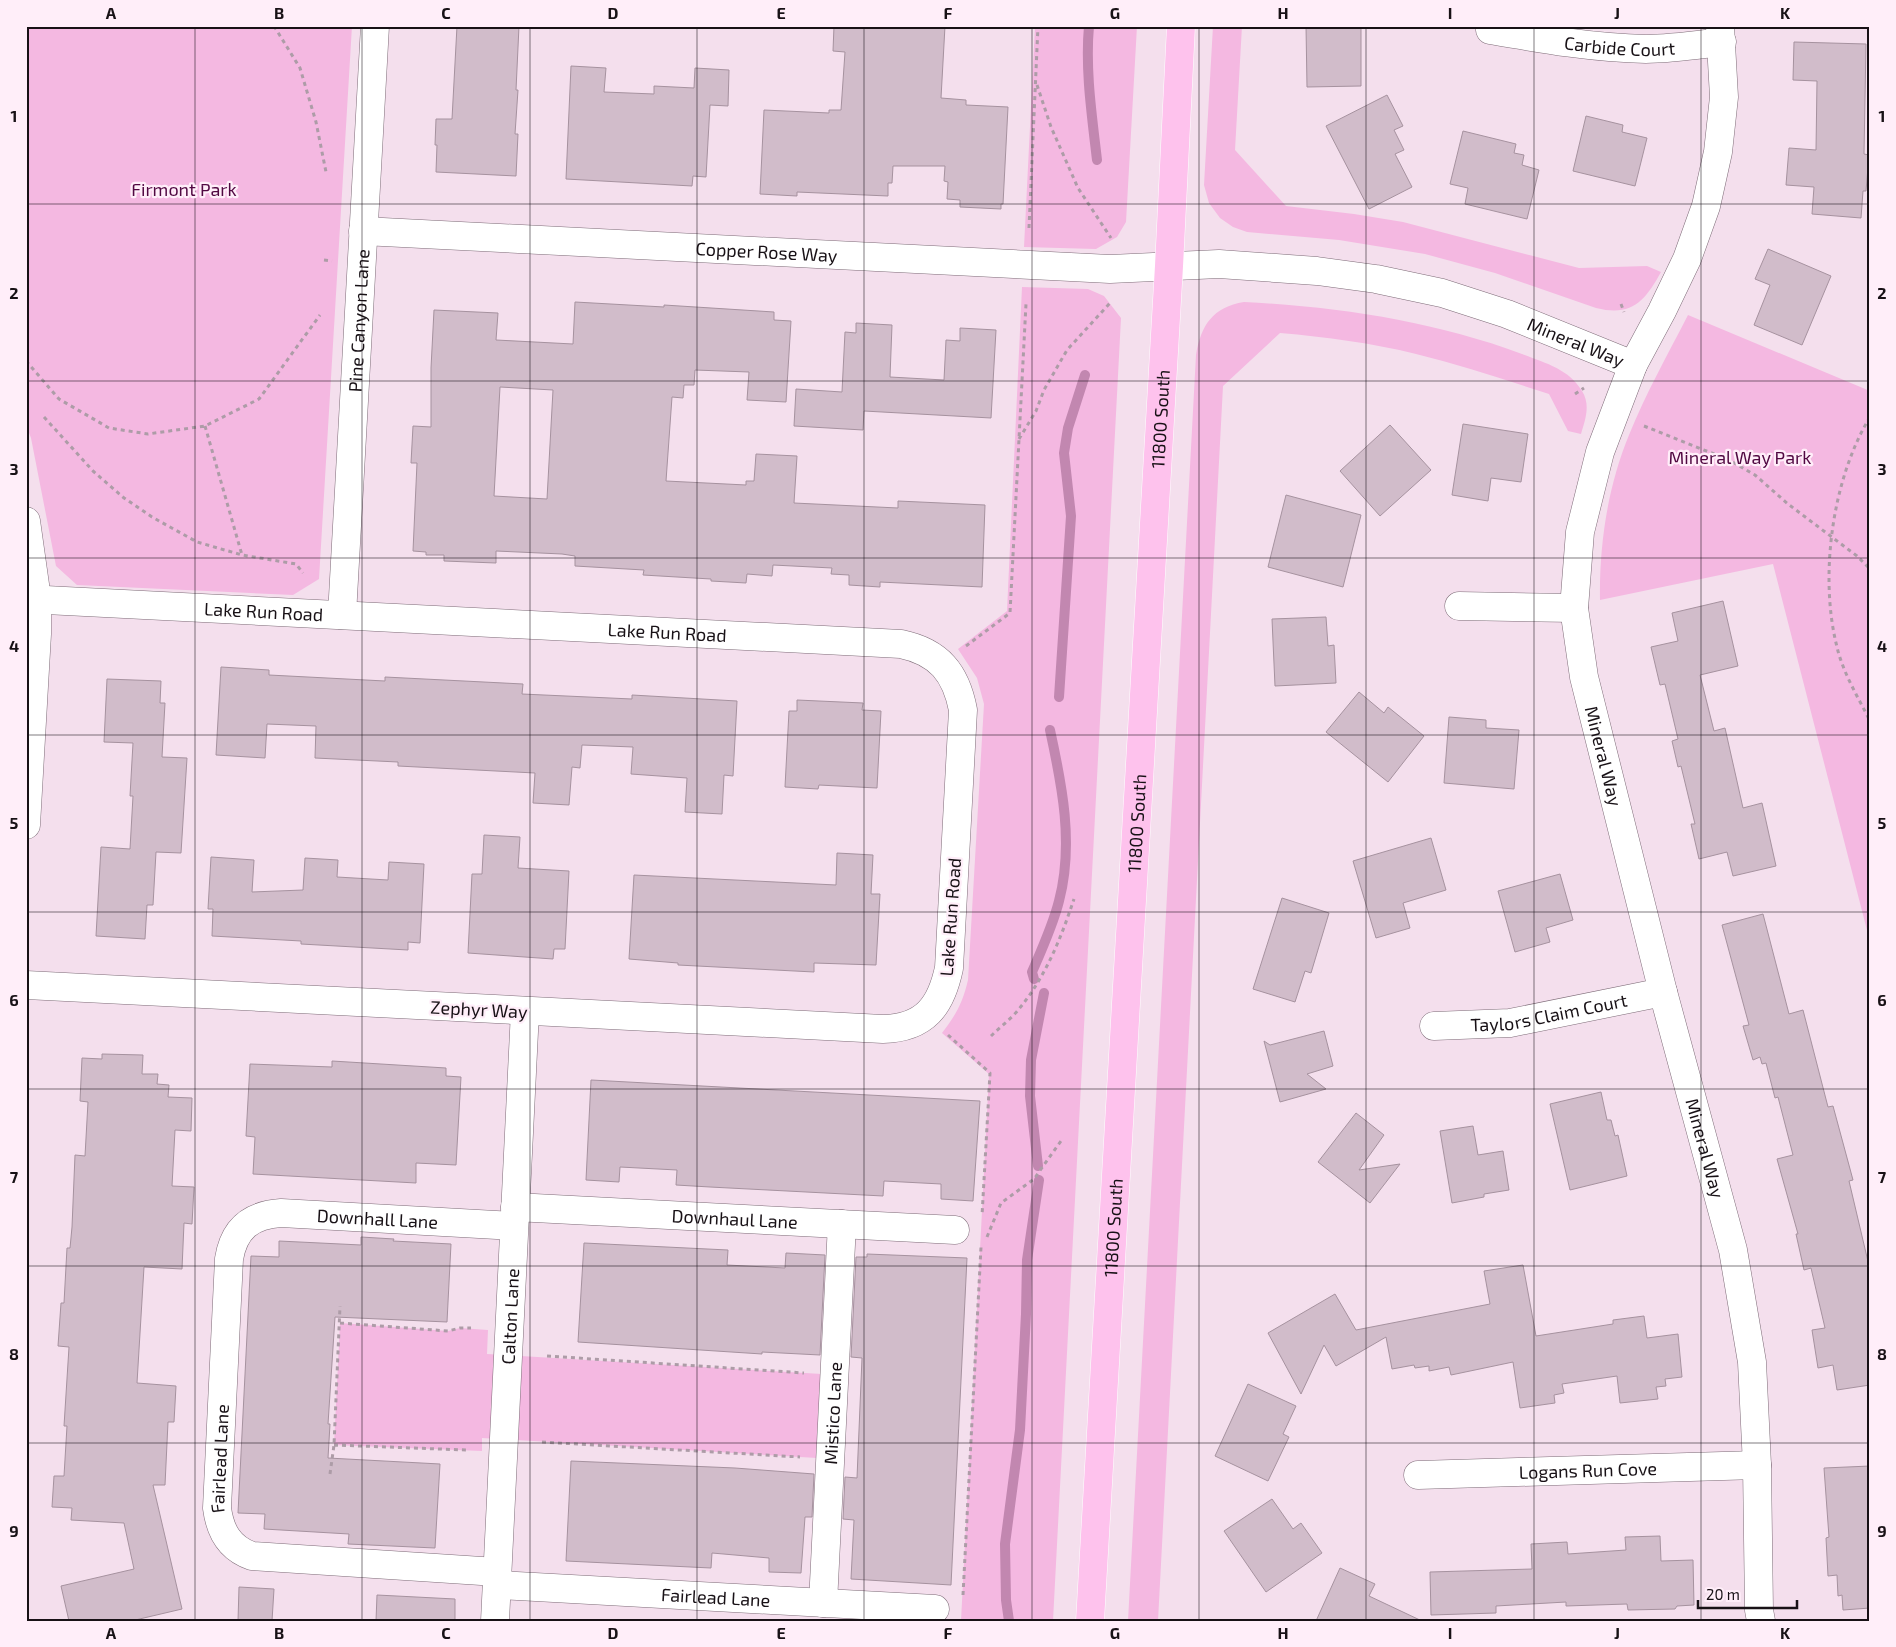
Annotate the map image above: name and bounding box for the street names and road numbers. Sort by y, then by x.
street label: Carbide Court [1563,31,1676,60]
street label: Copper Rose Way [695,237,838,266]
street label: Pine Canyon Lane [344,248,373,393]
street label: Mineral Way [1524,312,1628,371]
street label: 11800 South [1146,369,1174,469]
street label: Lake Run Road [204,597,324,625]
street label: Lake Run Road [607,618,727,646]
street label: Mineral Way [1581,704,1627,809]
street label: 11800 South [1123,773,1150,873]
street label: Lake Run Road [935,857,965,977]
street label: Taylors Claim Court [1470,988,1629,1036]
street label: Zephyr Way [430,995,529,1023]
street label: Mineral Way [1681,1096,1730,1201]
street label: 11800 South [1099,1178,1127,1278]
street label: Downhall Lane [316,1204,439,1233]
street label: Downhaul Lane [671,1204,798,1233]
street label: Calton Lane [497,1268,523,1365]
street label: Mistico Lane [819,1361,846,1465]
street label: Fairlead Lane [205,1403,233,1515]
street label: Logans Run Cove [1518,1457,1657,1483]
street label: Fairlead Lane [660,1583,771,1611]

